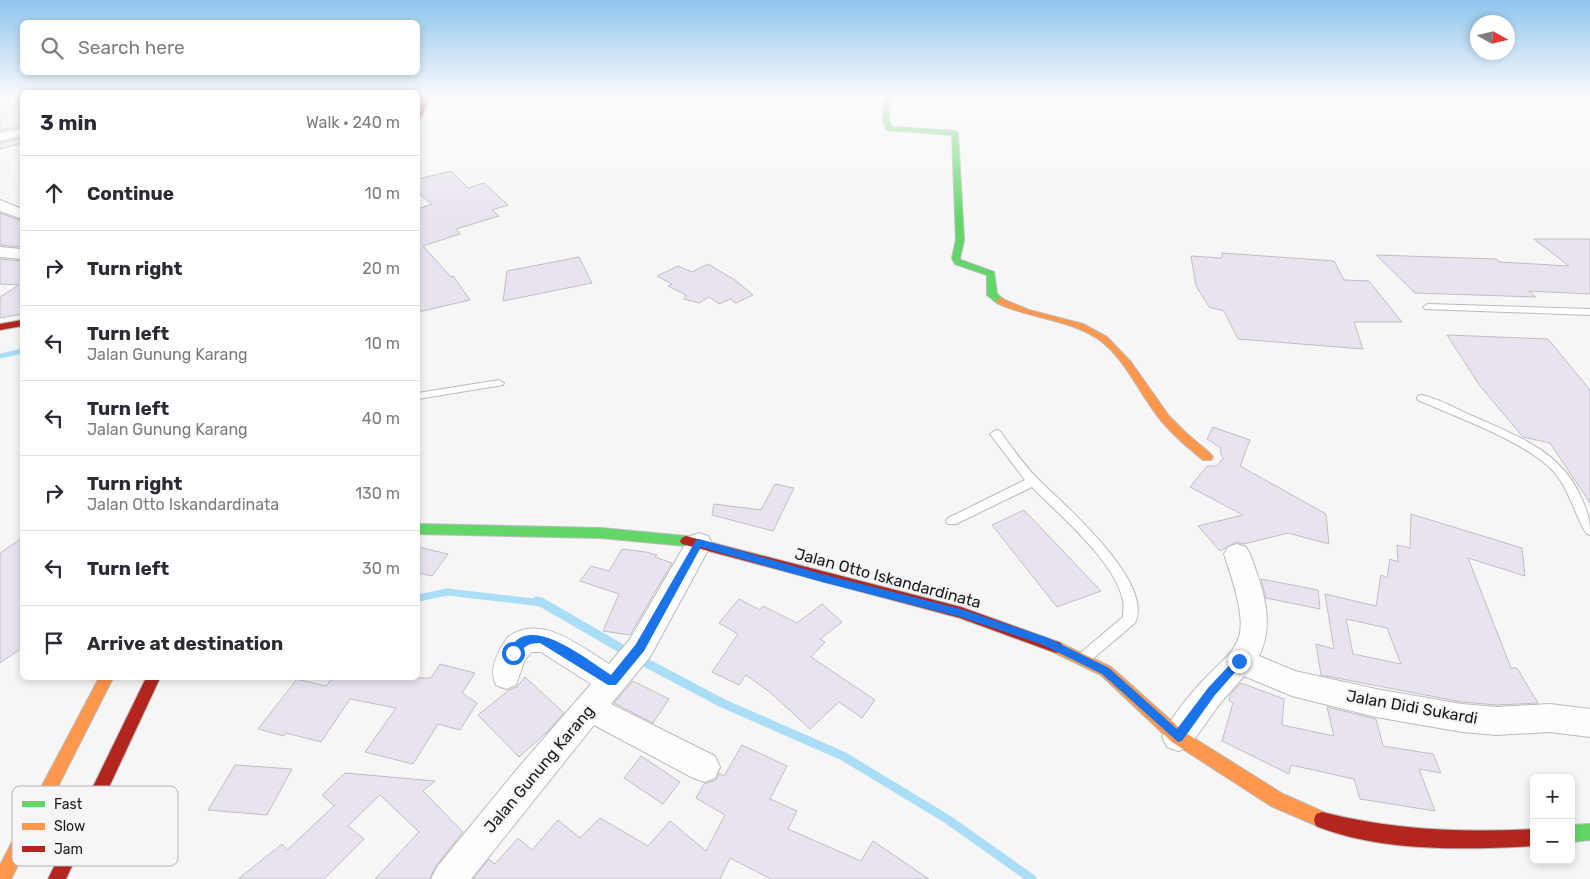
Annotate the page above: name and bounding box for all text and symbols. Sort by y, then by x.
north arrow [1470,15,1515,60]
search box [20,20,420,75]
icon: search [38,34,66,62]
text: Search here [78,36,185,59]
text: 3 min [40,110,97,135]
text: Walk · 240 m [306,113,400,132]
icon: ahead [40,179,68,207]
text: Continue [87,182,174,205]
text: 10 m [365,184,400,203]
icon: right [40,254,68,282]
text: Turn right [87,257,182,280]
text: 20 m [362,259,400,278]
text: Turn left [87,322,169,345]
icon: left [40,329,68,357]
text: 10 m [365,334,400,353]
text: Jalan Gunung Karang [87,345,248,364]
text: Turn left [87,397,169,420]
icon: left [40,404,68,432]
text: 40 m [362,409,400,428]
text: Jalan Gunung Karang [87,420,248,439]
text: Turn right [87,472,182,495]
icon: right [40,479,68,507]
text: 130 m [355,484,400,503]
text: Jalan Otto Iskandardinata [87,495,279,514]
street label: Jalan Otto Iskandardinata [793,544,983,612]
icon: left [40,554,68,582]
text: Turn left [87,557,169,580]
text: 30 m [362,559,400,578]
icon: arrive [40,629,68,657]
text: Arrive at destination [87,632,283,655]
route start [502,642,525,665]
route end [1228,650,1251,673]
street label: Jalan Didi Sukardi [1345,686,1479,728]
street label: Jalan Gunung Karang [480,701,598,837]
map controls [1530,774,1575,864]
button: + [1530,774,1575,819]
legend [12,786,178,866]
text: Fast [54,796,83,813]
text: Slow [54,818,85,835]
button: − [1530,819,1575,864]
text: Jam [54,841,83,858]

